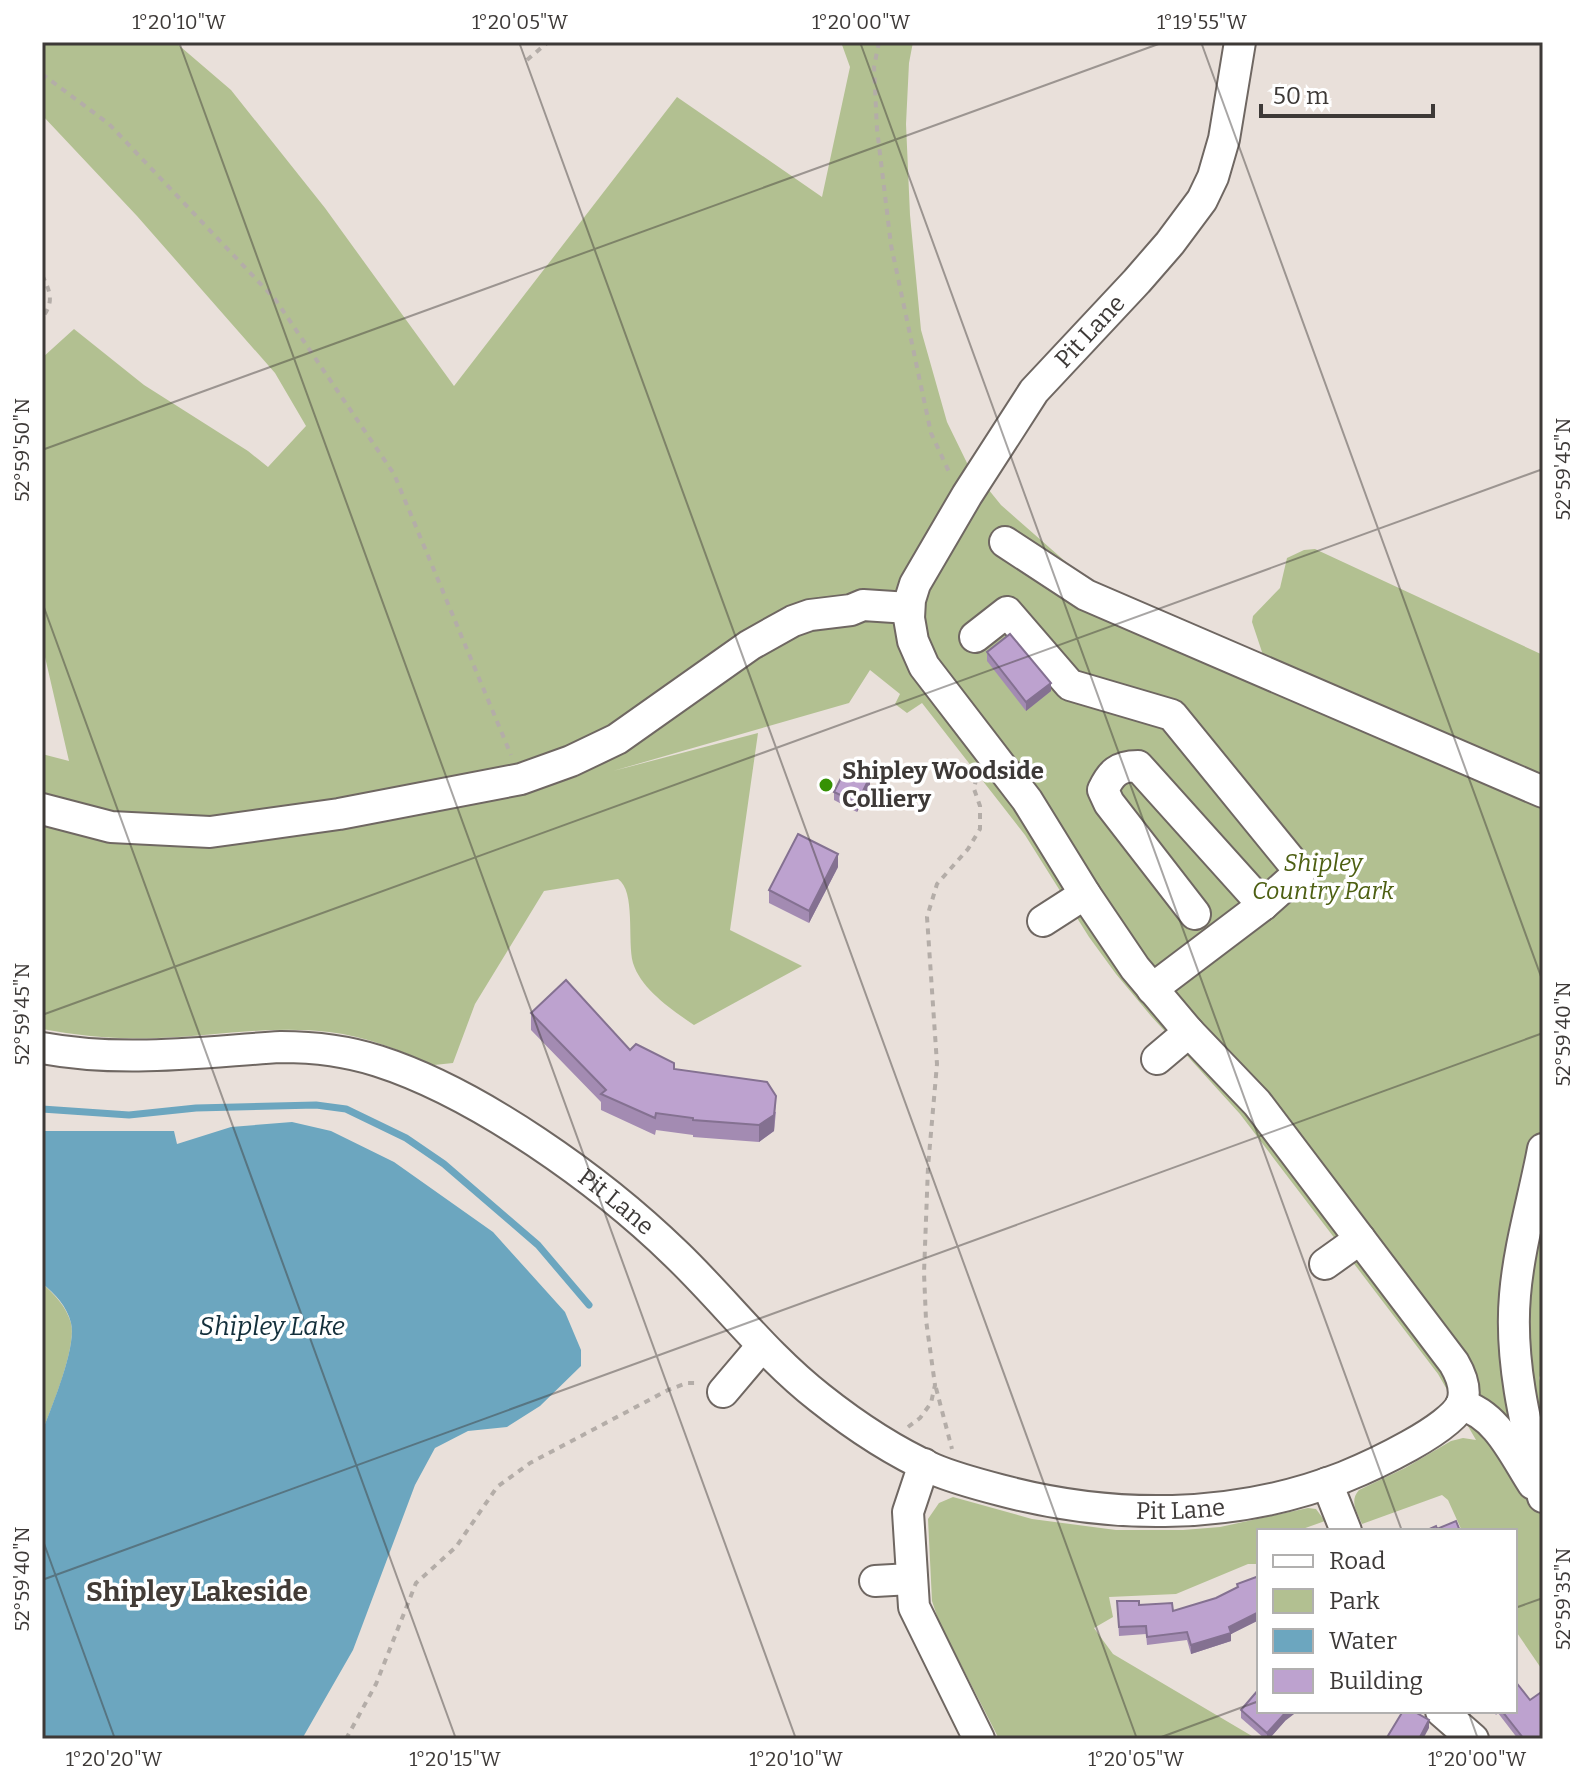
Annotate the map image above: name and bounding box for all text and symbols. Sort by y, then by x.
text: 1°20'10"W [132,10,226,34]
text: 1°20'05"W [472,10,569,34]
text: 1°20'00"W [812,10,911,34]
text: 1°19'55"W [1157,10,1248,34]
scale bar [1261,68,1433,118]
text: 50 m [1273,82,1329,110]
street label: Pit Lane [1049,289,1131,373]
text: 52°59'50"N [10,398,34,502]
text: 52°59'45"N [1551,417,1575,520]
place label: Shipley Woodside Colliery [842,757,1044,813]
marker: Shipley Woodside Colliery [817,776,835,794]
park label: Shipley Country Park [1252,849,1395,905]
text: 52°59'45"N [10,962,34,1065]
text: 52°59'40"N [1551,981,1575,1087]
street label: Pit Lane [573,1163,660,1241]
water label: Shipley Lake [199,1311,345,1342]
street label: Pit Lane [1136,1493,1227,1525]
text: 52°59'40"N [10,1526,34,1632]
legend [1257,1529,1517,1713]
text: Road [1329,1547,1385,1575]
text: 52°59'35"N [1551,1548,1575,1650]
district label: Shipley Lakeside [86,1575,308,1608]
text: Park [1329,1587,1380,1615]
text: Water [1329,1627,1397,1655]
text: Building [1329,1667,1423,1695]
text: 1°20'20"W [66,1747,163,1771]
text: 1°20'15"W [409,1747,501,1771]
text: 1°20'10"W [749,1747,843,1771]
text: 1°20'05"W [1088,1747,1185,1771]
text: 1°20'00"W [1428,1747,1527,1771]

